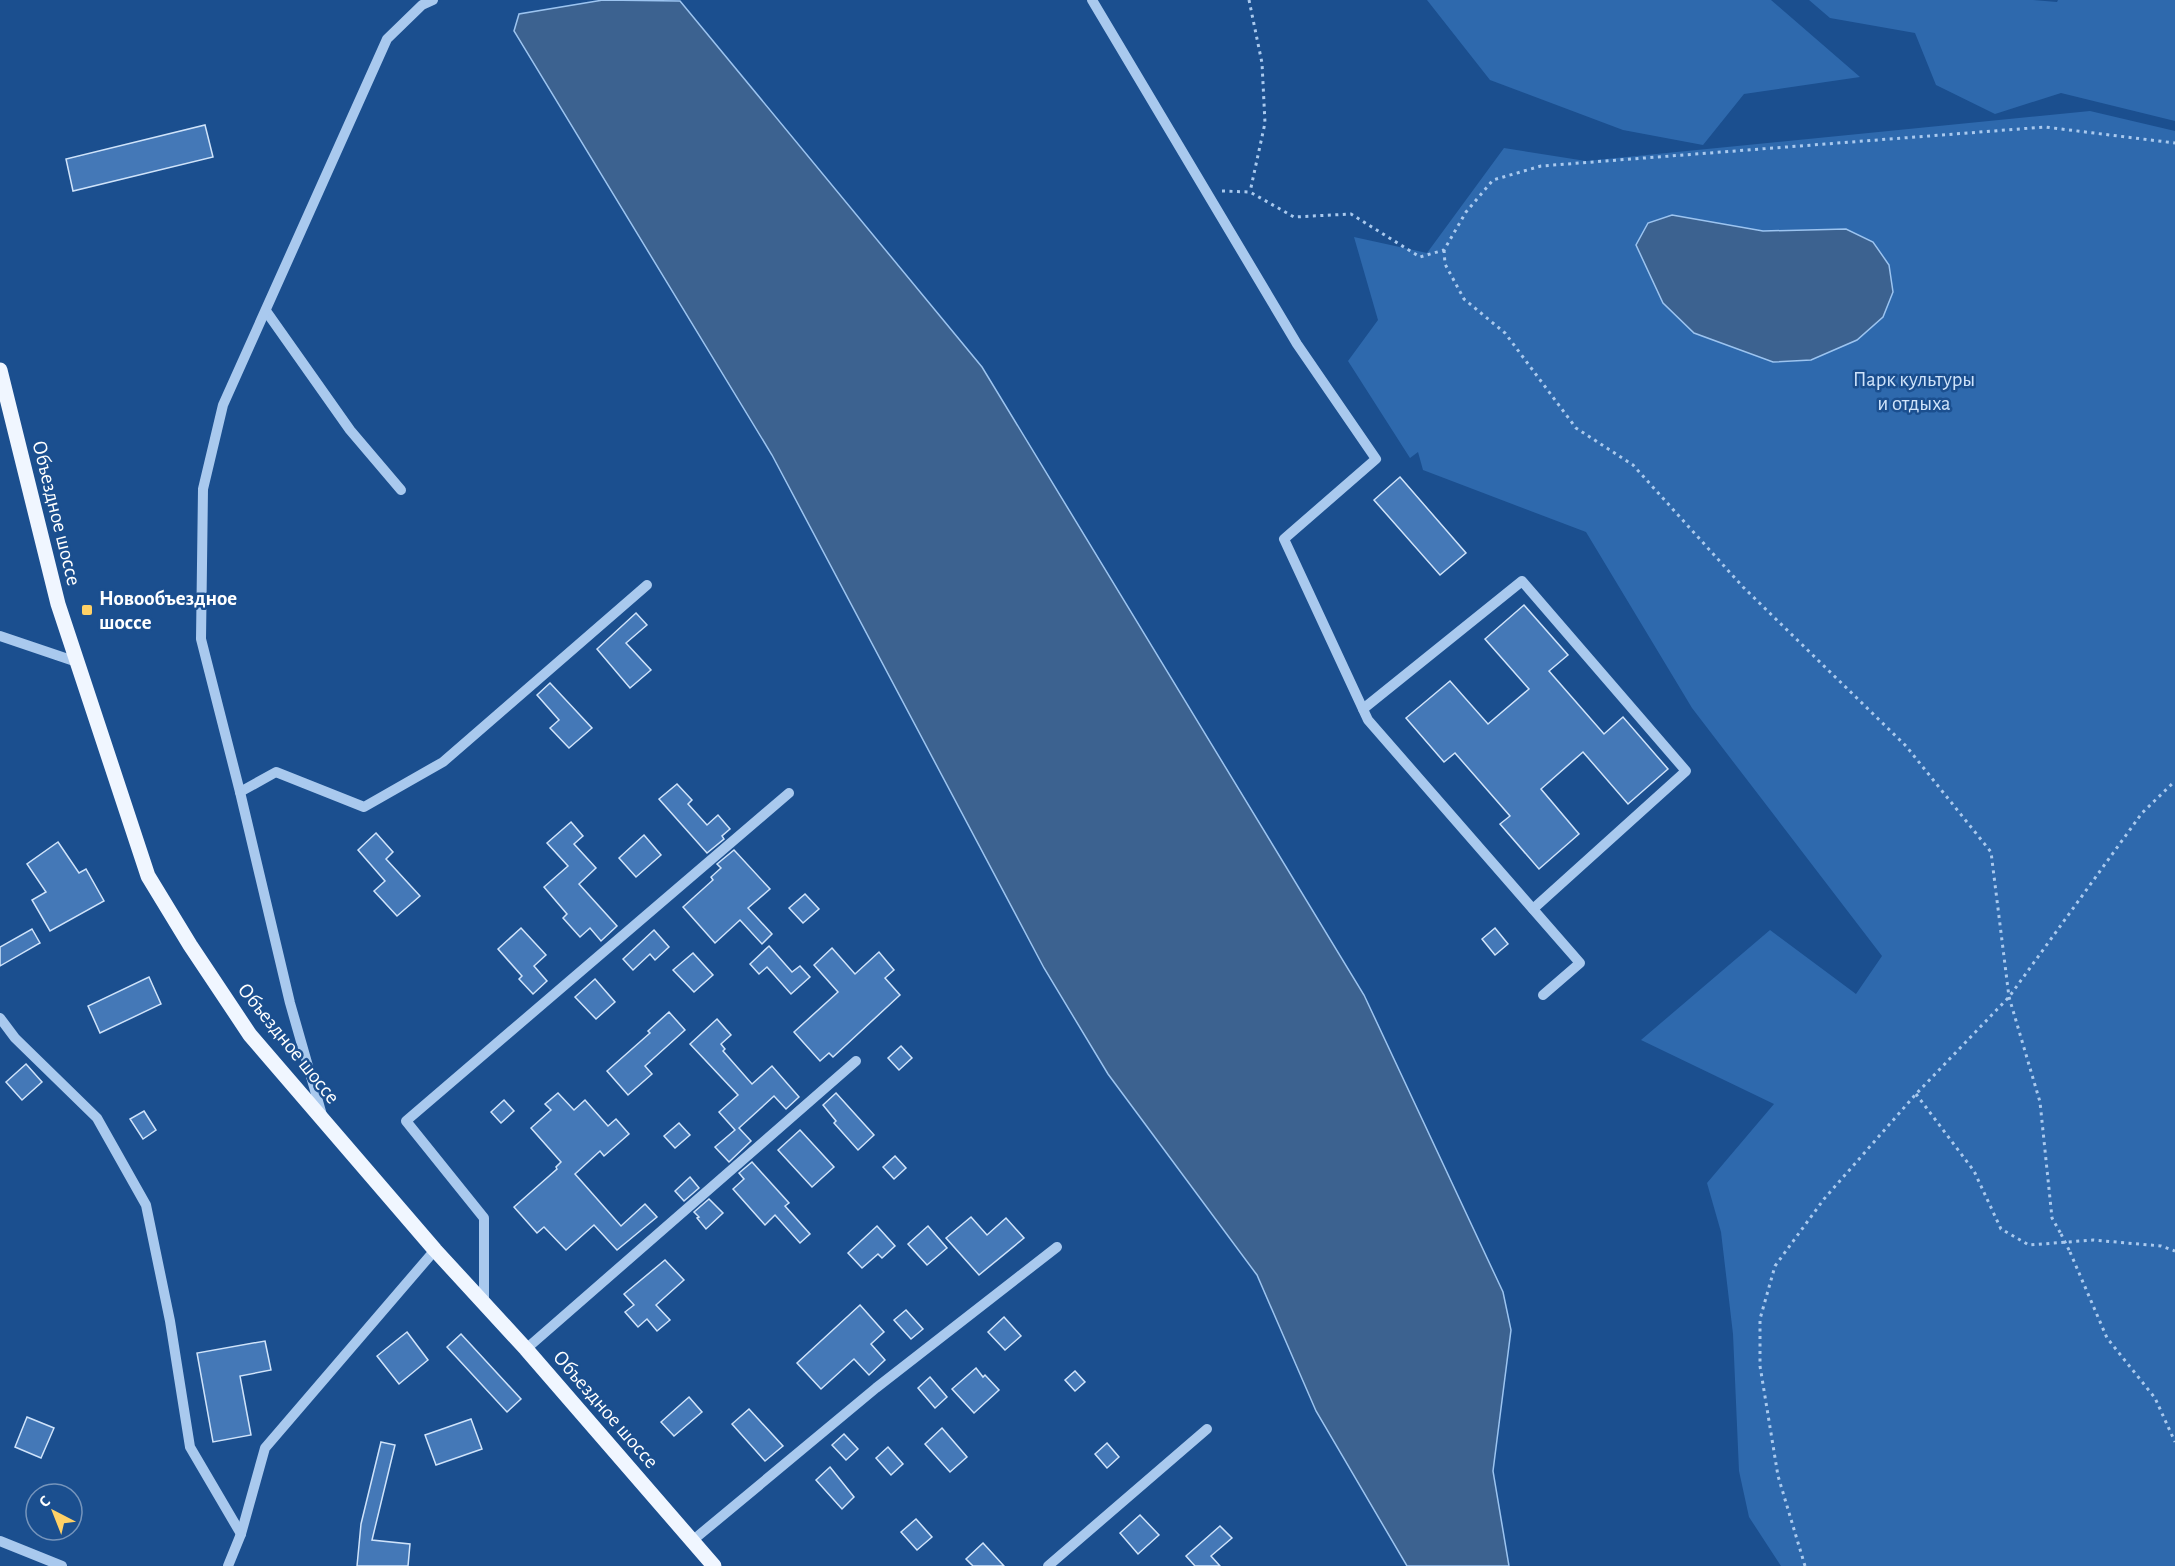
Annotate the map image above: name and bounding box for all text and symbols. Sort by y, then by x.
park label: Парк культуры и отдыха [1853,369,1975,414]
street label: Объездное шоссе [28,438,85,588]
place label: Новообъездное шоссе [99,588,237,633]
marker: Новообъездное шоссе [80,603,94,617]
street label: Объездное шоссе [234,979,344,1108]
street label: Объездное шоссе [549,1346,662,1472]
north arrow [24,1482,84,1542]
text: С [36,1493,53,1511]

